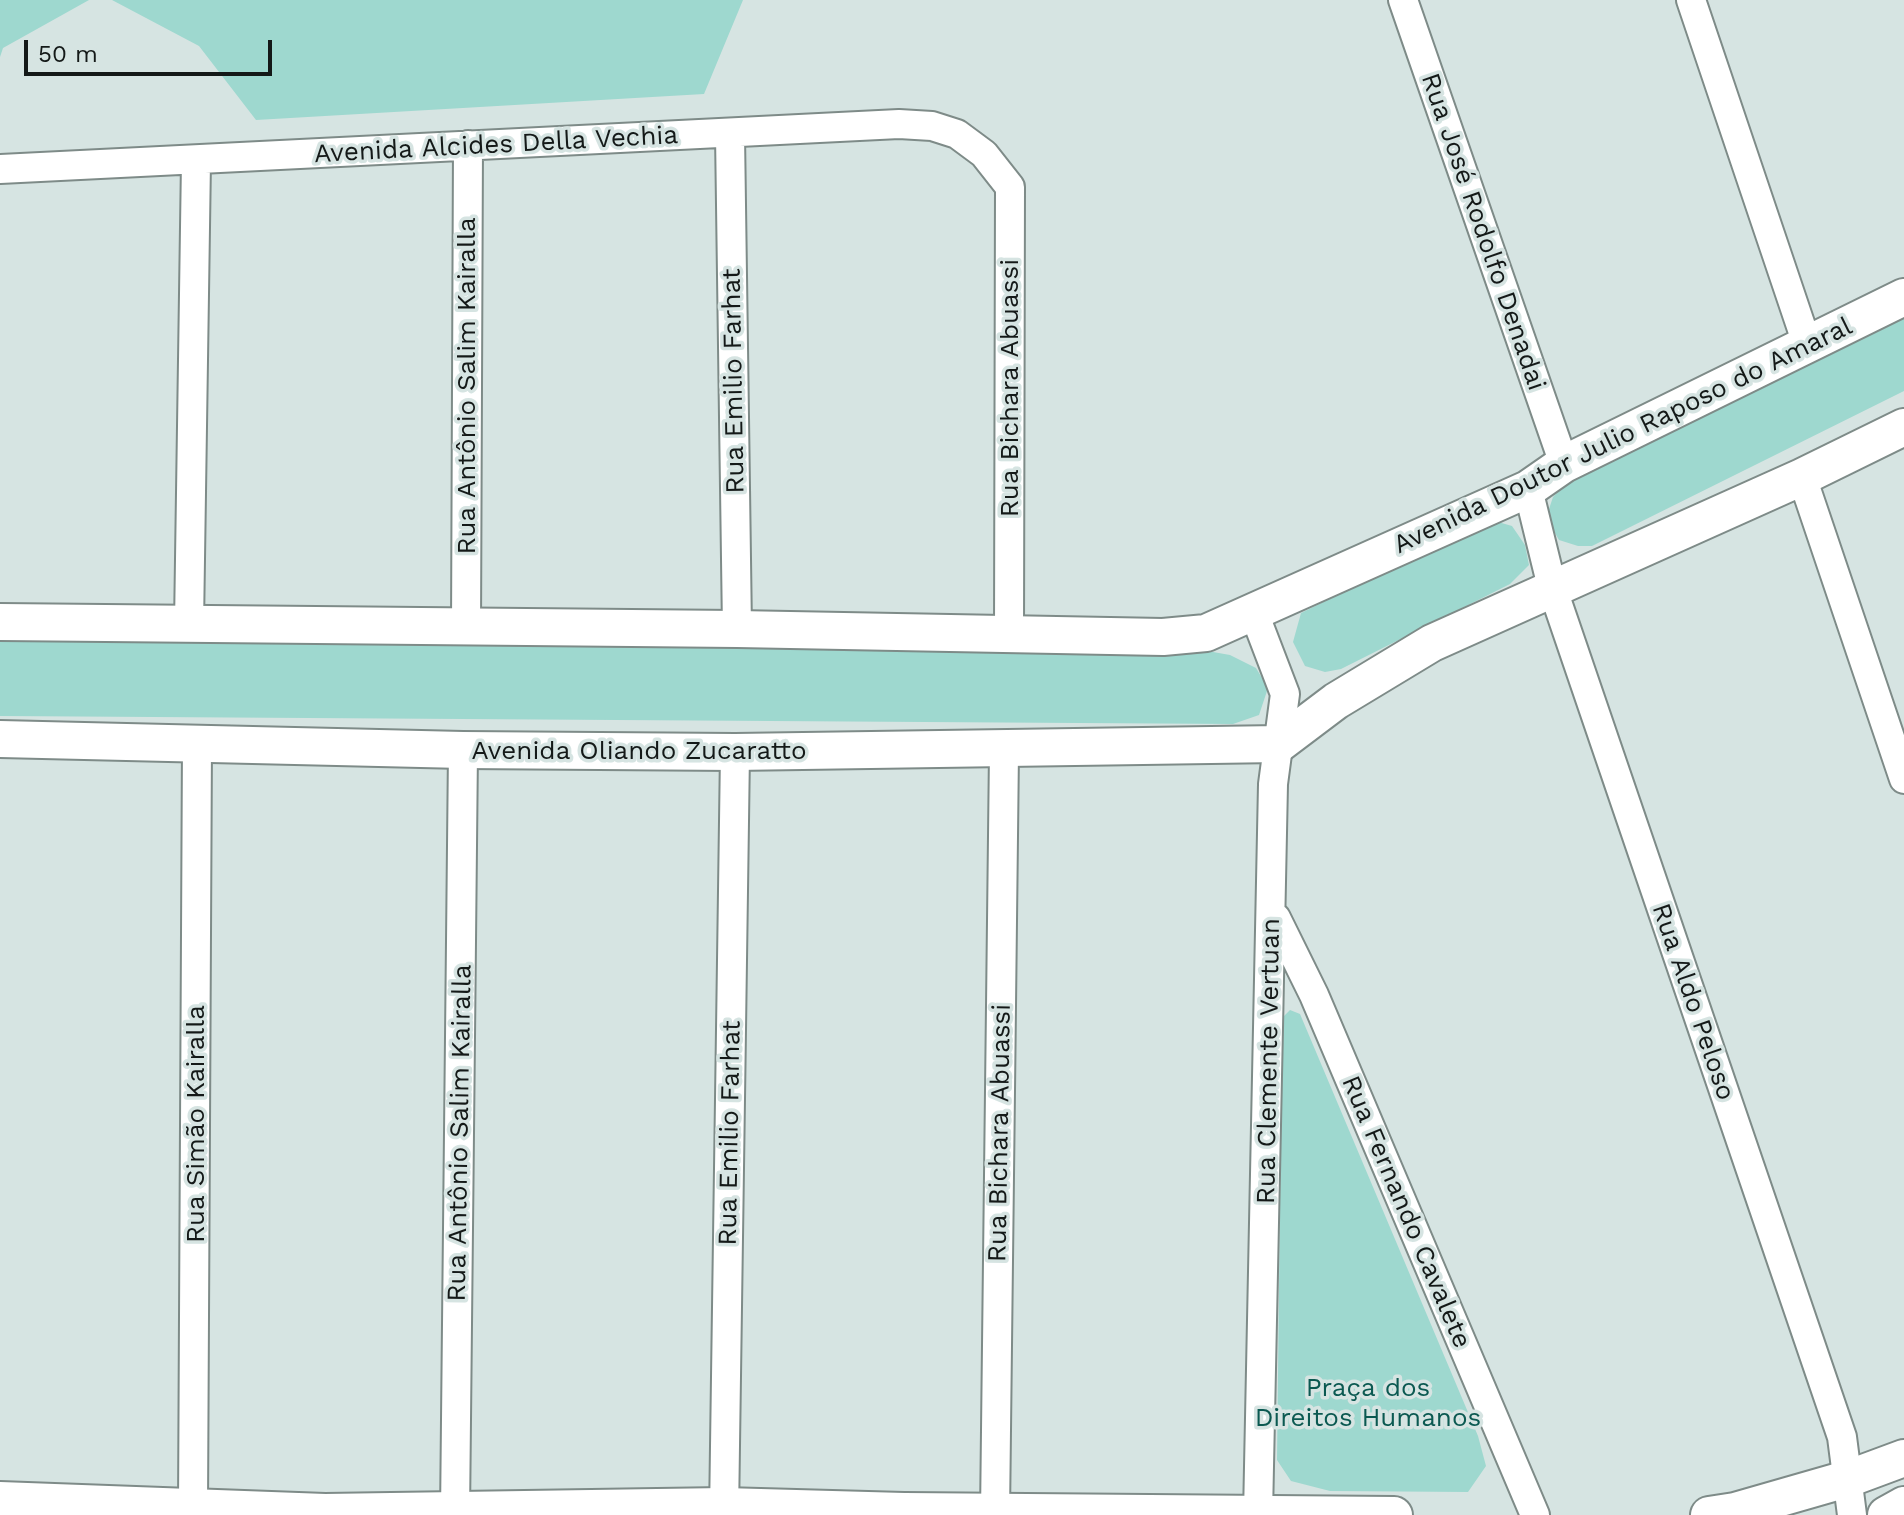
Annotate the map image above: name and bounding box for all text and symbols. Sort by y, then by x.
scale bar [28,24,276,74]
text: 50 m [38,40,98,68]
street label: Rua José Rodolfo Denadai [1414,69,1552,395]
street label: Avenida Alcides Della Vechia [313,120,679,170]
street label: Rua Antônio Salim Kairalla [451,217,483,555]
street label: Rua Bichara Abuassi [994,259,1026,517]
street label: Rua Emilio Farhat [716,268,752,494]
street label: Avenida Doutor Julio Raposo do Amaral [1389,311,1857,561]
street label: Avenida Oliando Zucaratto [472,735,806,767]
street label: Rua Aldo Peloso [1645,900,1741,1104]
street label: Rua Clemente Vertuan [1251,918,1287,1204]
street label: Rua Antônio Salim Kairalla [441,964,479,1302]
street label: Rua Bichara Abuassi [982,1004,1018,1262]
street label: Rua Simão Kairalla [180,1005,212,1243]
street label: Rua Emilio Farhat [712,1020,748,1246]
street label: Rua Fernando Cavalete [1334,1071,1478,1353]
park label: Praça dos Direitos Humanos [1255,1372,1481,1434]

